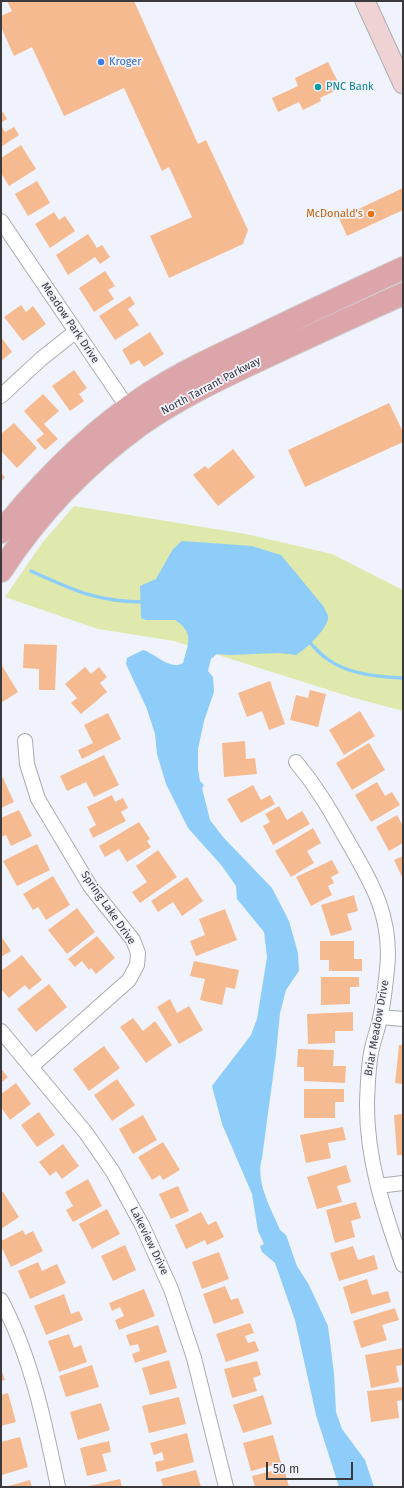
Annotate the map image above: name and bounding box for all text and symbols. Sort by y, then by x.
place label: Kroger [109,55,142,69]
marker: Kroger [96,57,106,67]
place label: PNC Bank [326,80,374,94]
marker: PNC Bank [313,82,323,92]
place label: McDonald's [306,207,363,221]
marker: McDonald's [366,209,376,219]
street label: Meadow Park Drive [38,280,102,366]
street label: North Tarrant Parkway [159,354,263,418]
street label: Spring Lake Drive [78,869,138,947]
street label: Briar Meadow Drive [362,979,392,1077]
street label: Lakeview Drive [127,1205,171,1277]
scale bar [268,1454,355,1480]
text: 50 m [273,1462,299,1476]

